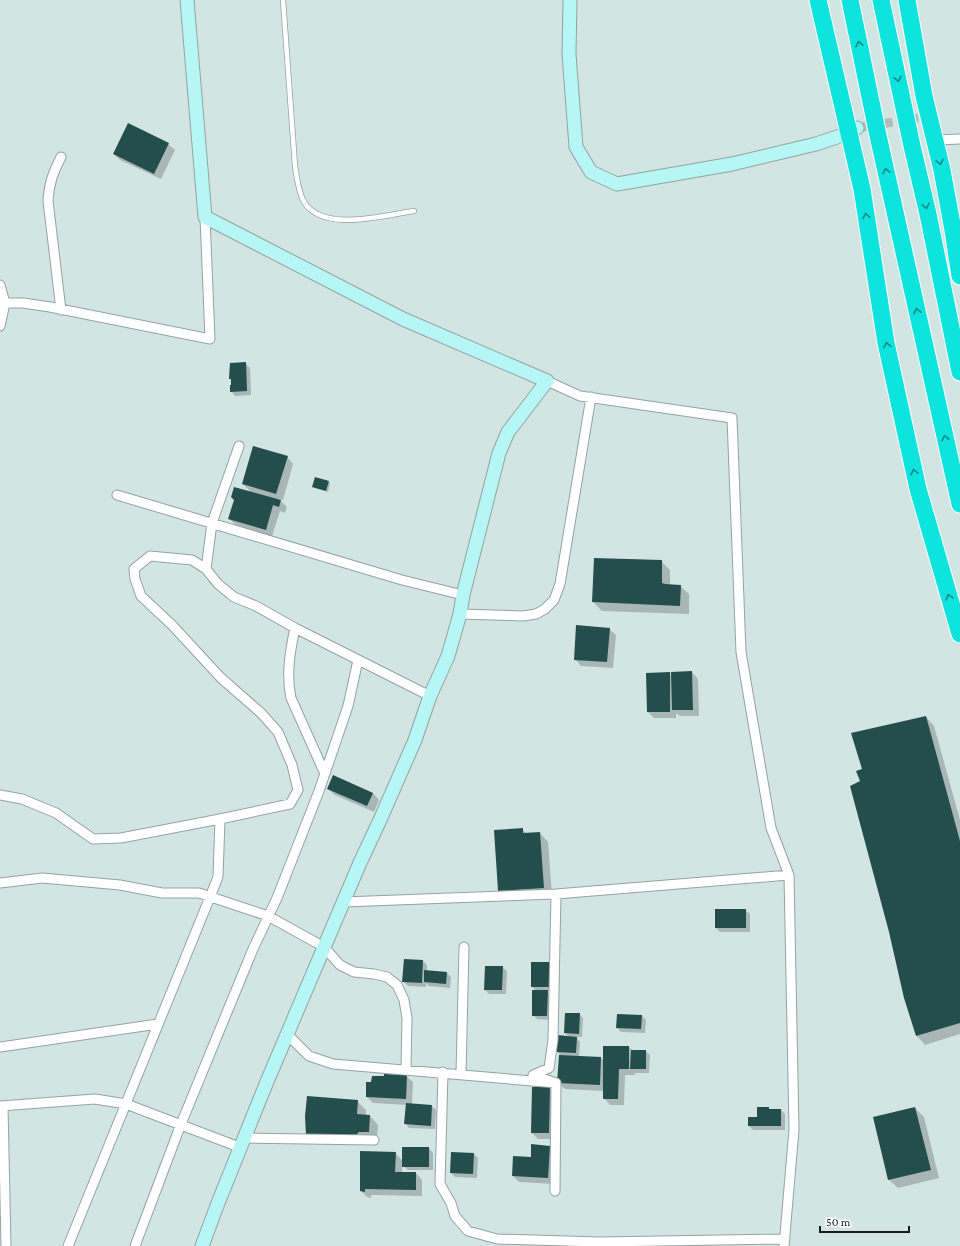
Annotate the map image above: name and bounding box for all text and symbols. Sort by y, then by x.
one-way arrow [855,40,864,47]
one-way arrow [893,76,901,82]
one-way arrow [935,158,944,165]
one-way arrow [882,168,890,174]
one-way arrow [922,203,930,209]
one-way arrow [862,213,871,219]
one-way arrow [913,308,921,315]
one-way arrow [883,341,891,348]
one-way arrow [941,435,949,441]
one-way arrow [910,469,918,475]
one-way arrow [945,593,954,600]
scale bar [820,1208,909,1234]
text: 50 m [826,1215,851,1229]

